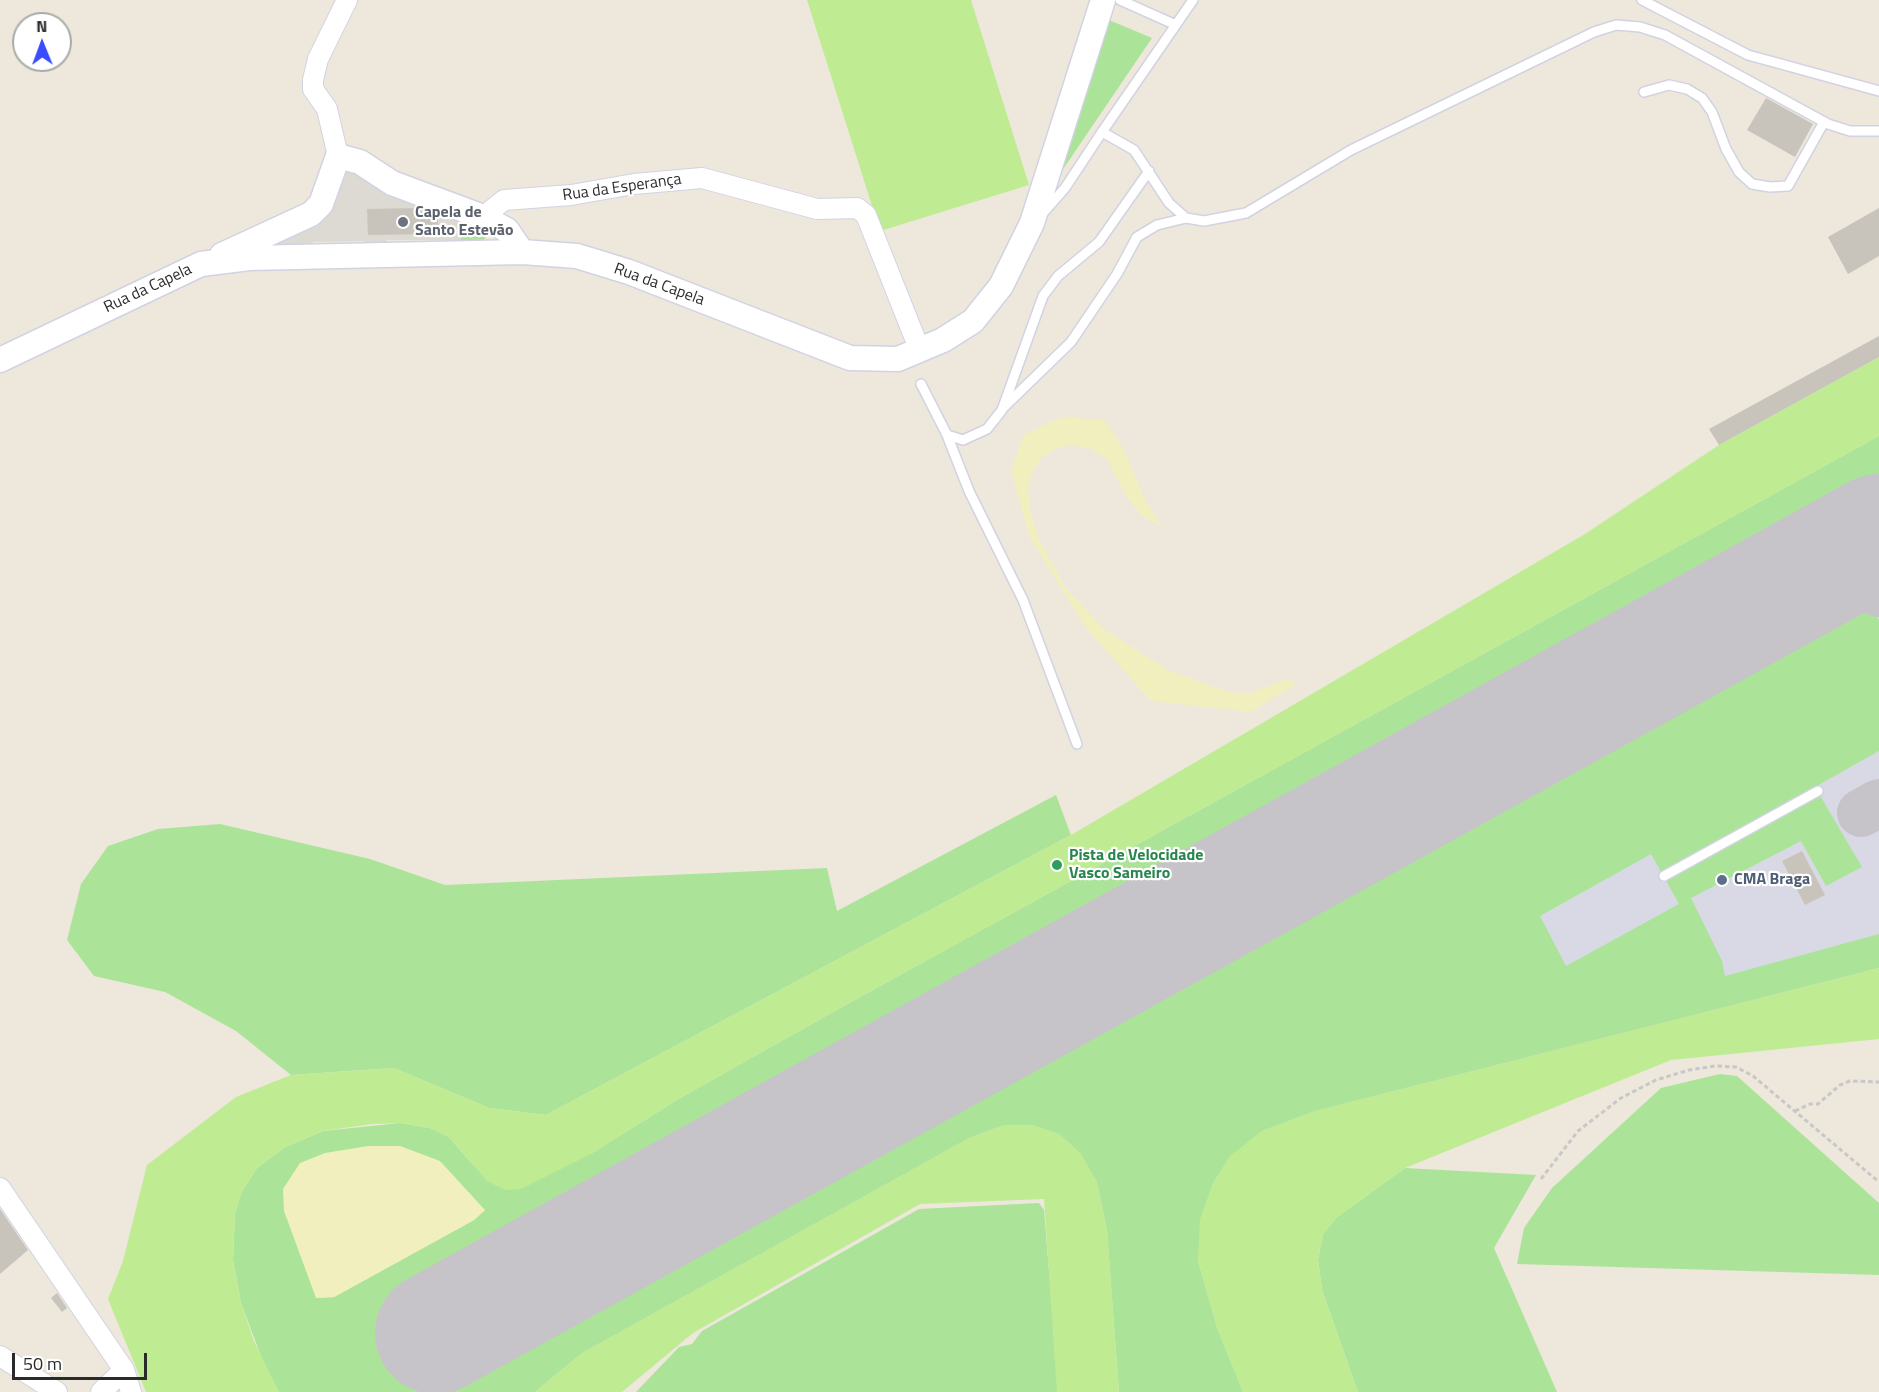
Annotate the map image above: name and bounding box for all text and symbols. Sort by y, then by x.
north arrow [12,12,72,72]
text: N [36,14,47,38]
street label: Rua da Esperança [561,170,683,206]
place label: Capela de Santo Estevão [415,203,513,241]
marker: Capela de Santo Estevão [396,215,410,229]
street label: Rua da Capela [101,260,195,318]
street label: Rua da Capela [611,260,707,310]
place label: Pista de Velocidade Vasco Sameiro [1069,846,1203,884]
marker: Pista de Velocidade Vasco Sameiro [1050,858,1064,872]
place label: CMA Braga [1734,870,1810,890]
marker: CMA Braga [1715,873,1729,887]
scale bar [15,1341,150,1379]
text: 50 m [23,1350,62,1377]

